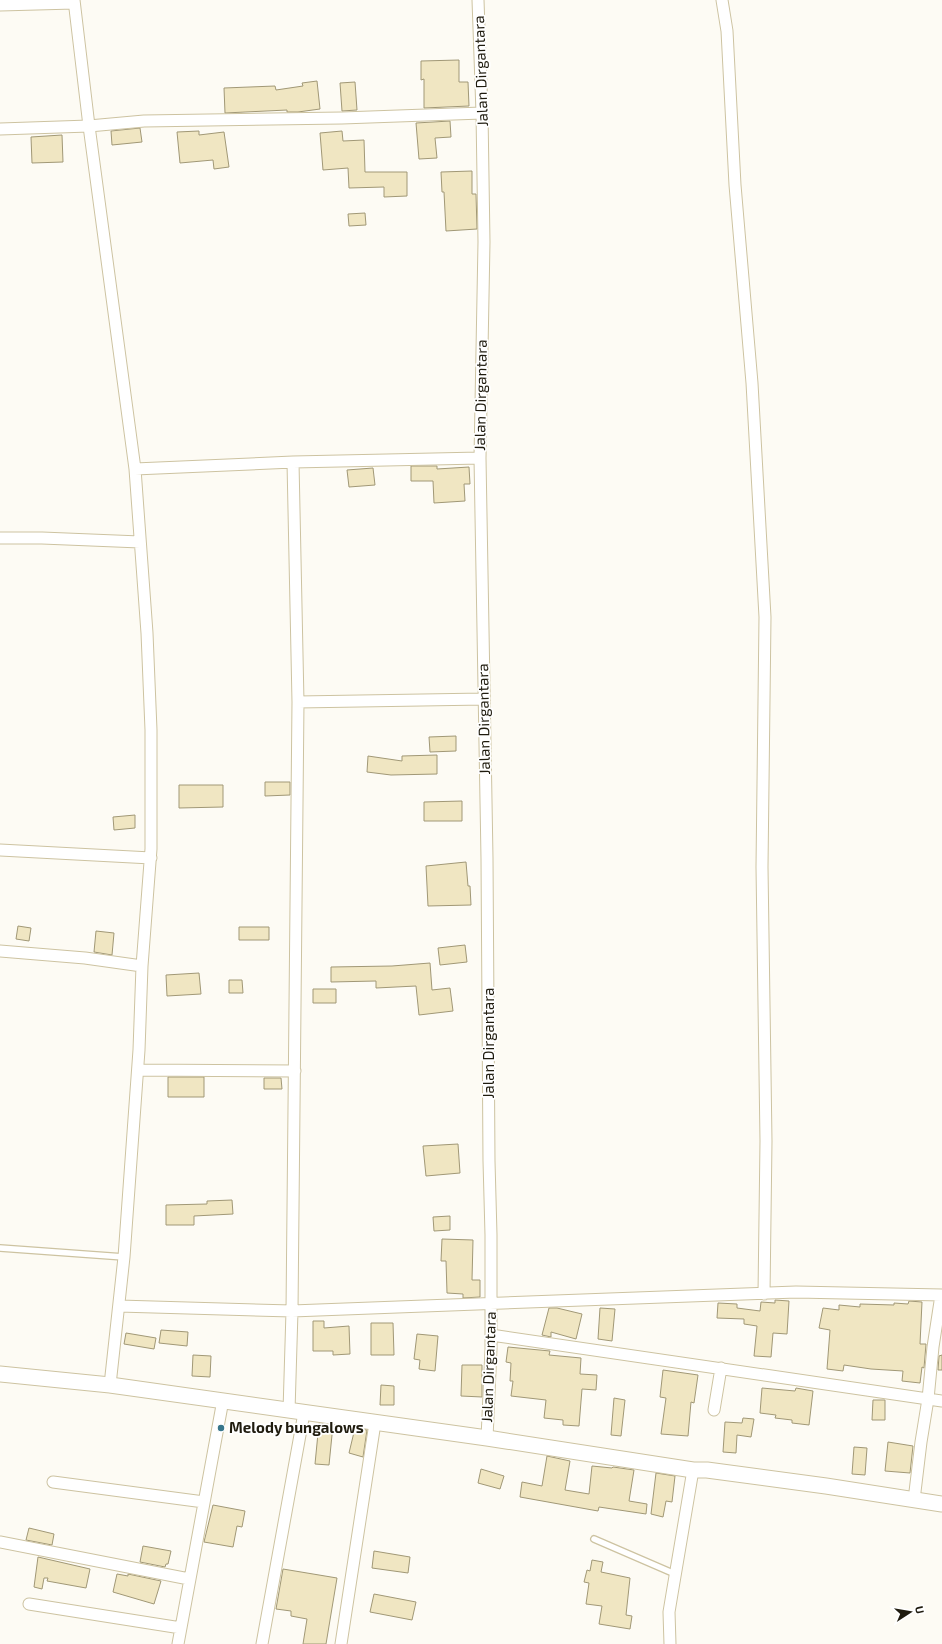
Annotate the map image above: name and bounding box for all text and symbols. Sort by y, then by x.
street label: Jalan Dirgantara [469,15,491,127]
street label: Jalan Dirgantara [470,339,490,451]
street label: Jalan Dirgantara [473,663,493,775]
street label: Jalan Dirgantara [479,987,497,1099]
street label: Jalan Dirgantara [477,1311,499,1423]
place label: Melody bungalows [229,1418,364,1437]
marker: Melody bungalows [216,1423,226,1433]
north arrow [890,1592,930,1632]
text: U [913,1605,927,1615]

